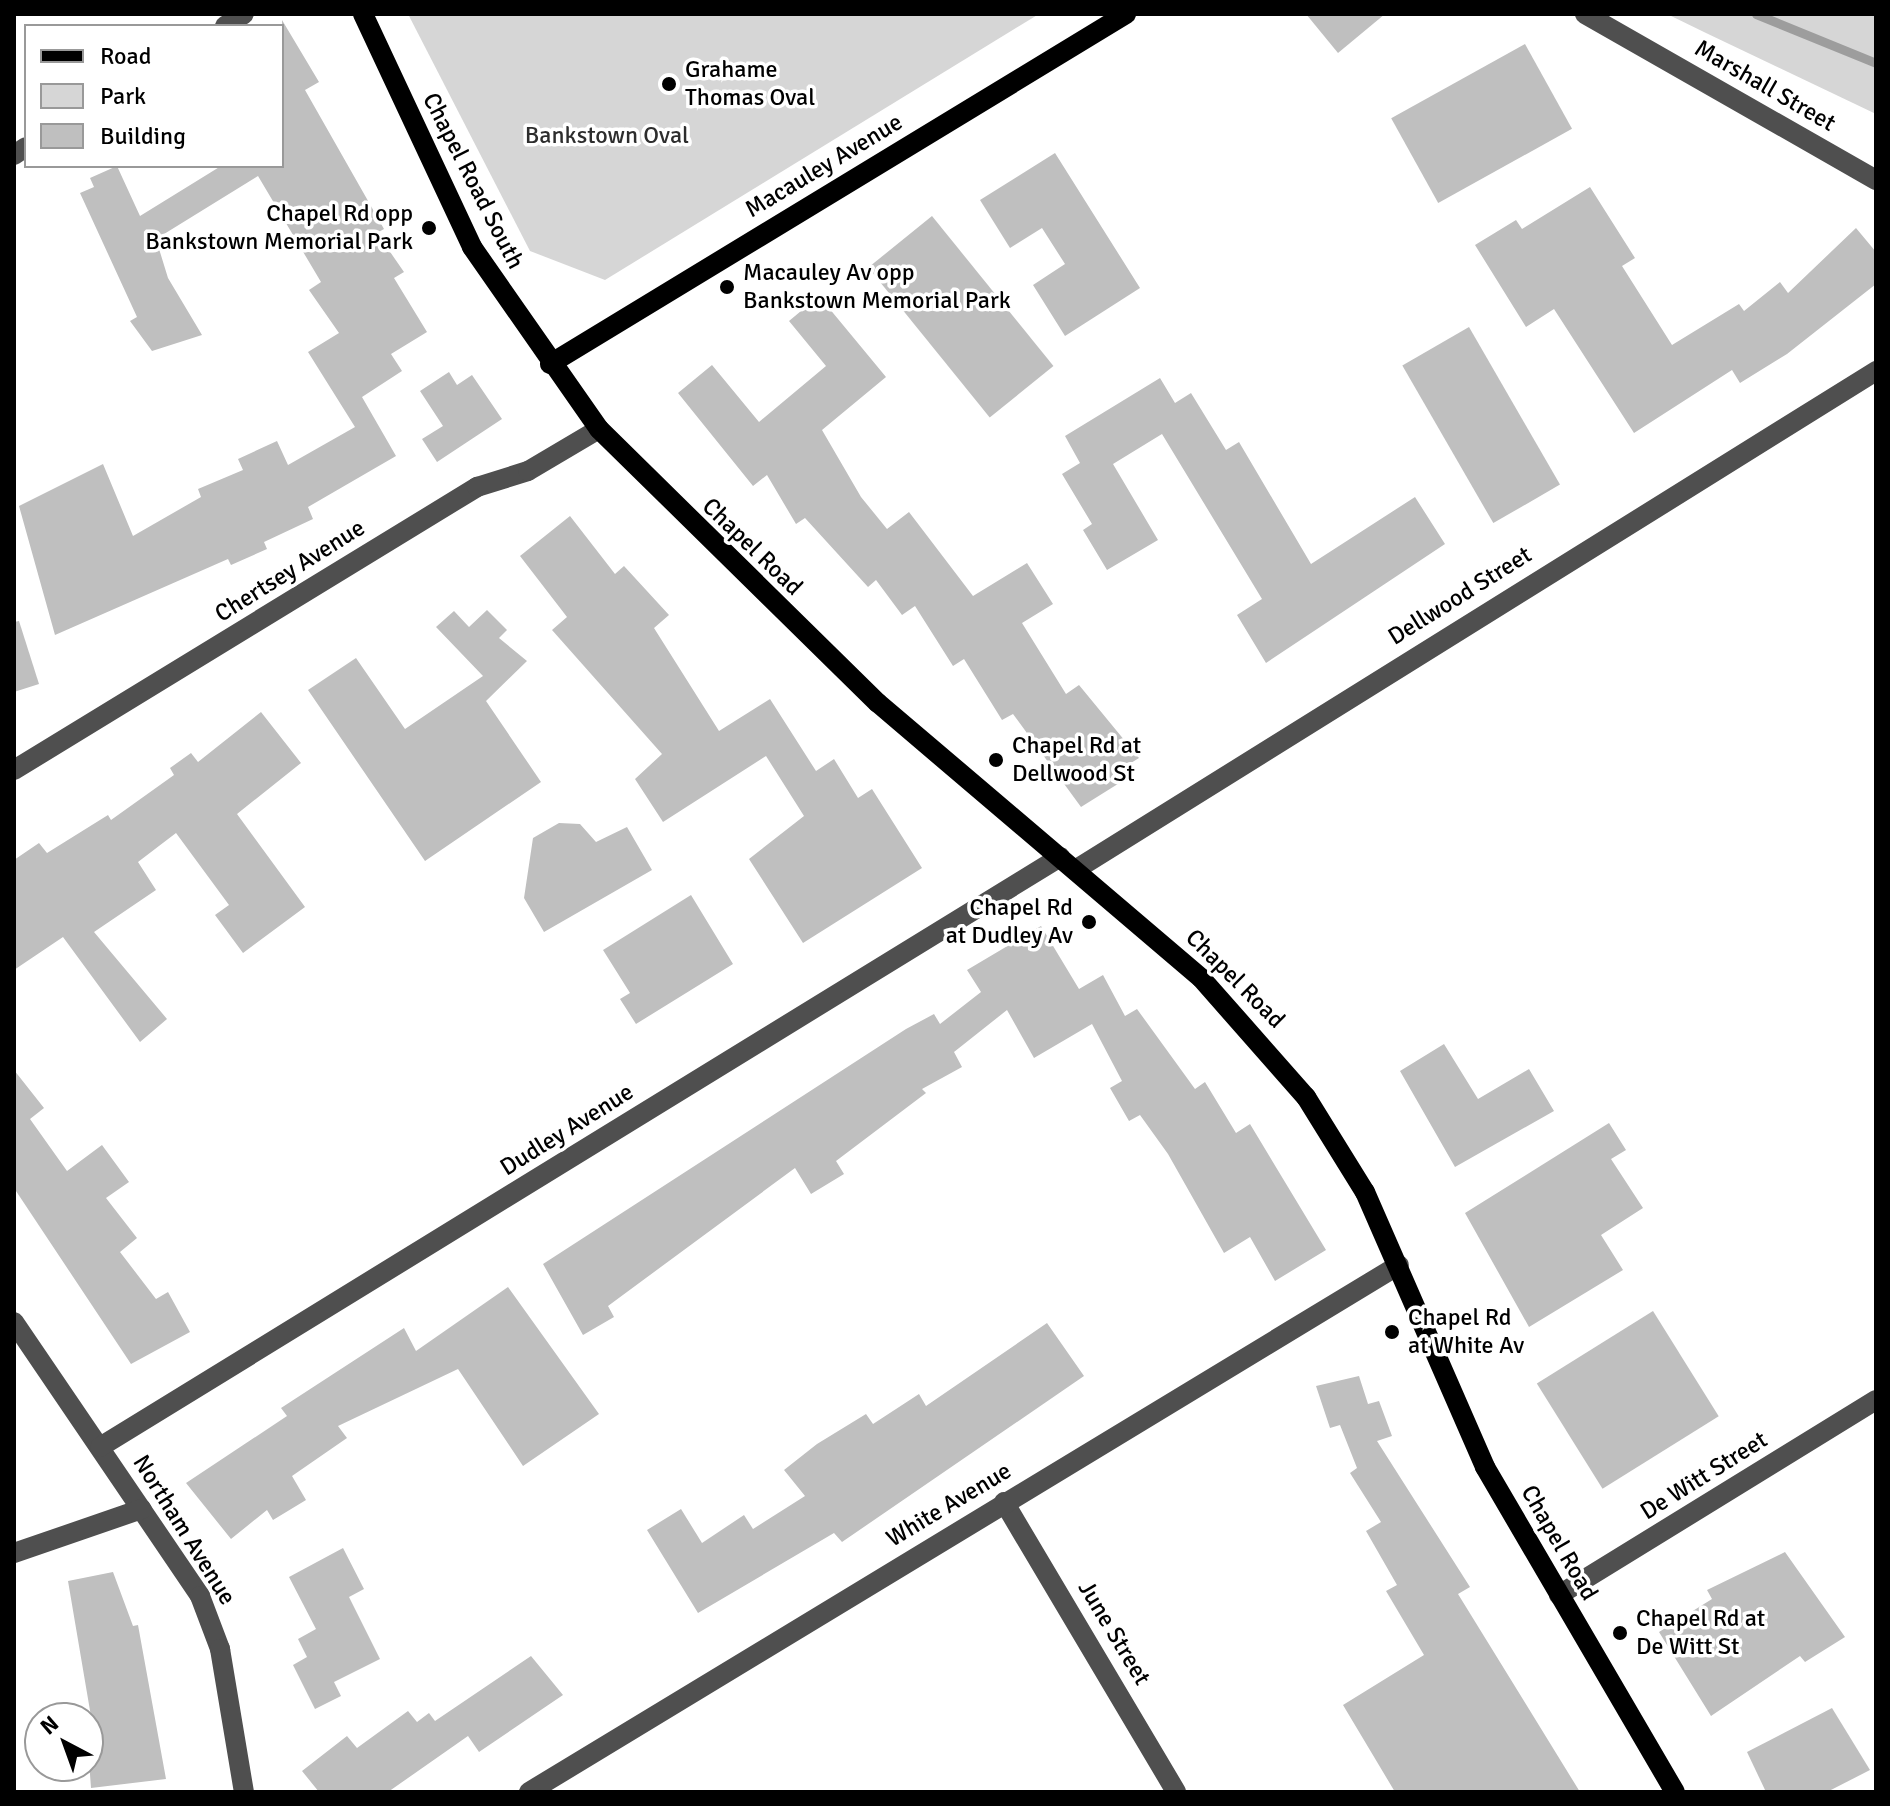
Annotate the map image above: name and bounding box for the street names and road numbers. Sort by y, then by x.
street label: Marshall Street [1689,34,1841,138]
street label: Chapel Road South [416,88,530,274]
street label: Macauley Avenue [740,108,908,224]
street label: Chapel Road [696,492,808,602]
street label: Chertsey Avenue [210,513,370,629]
street label: Dellwood Street [1383,540,1537,652]
street label: Chapel Road [1180,924,1290,1034]
street label: Dudley Avenue [495,1078,639,1182]
street label: De Witt Street [1635,1426,1773,1526]
street label: Northam Avenue [126,1450,242,1610]
street label: White Avenue [881,1457,1017,1553]
street label: Chapel Road [1514,1480,1604,1606]
street label: June Street [1072,1576,1156,1690]

